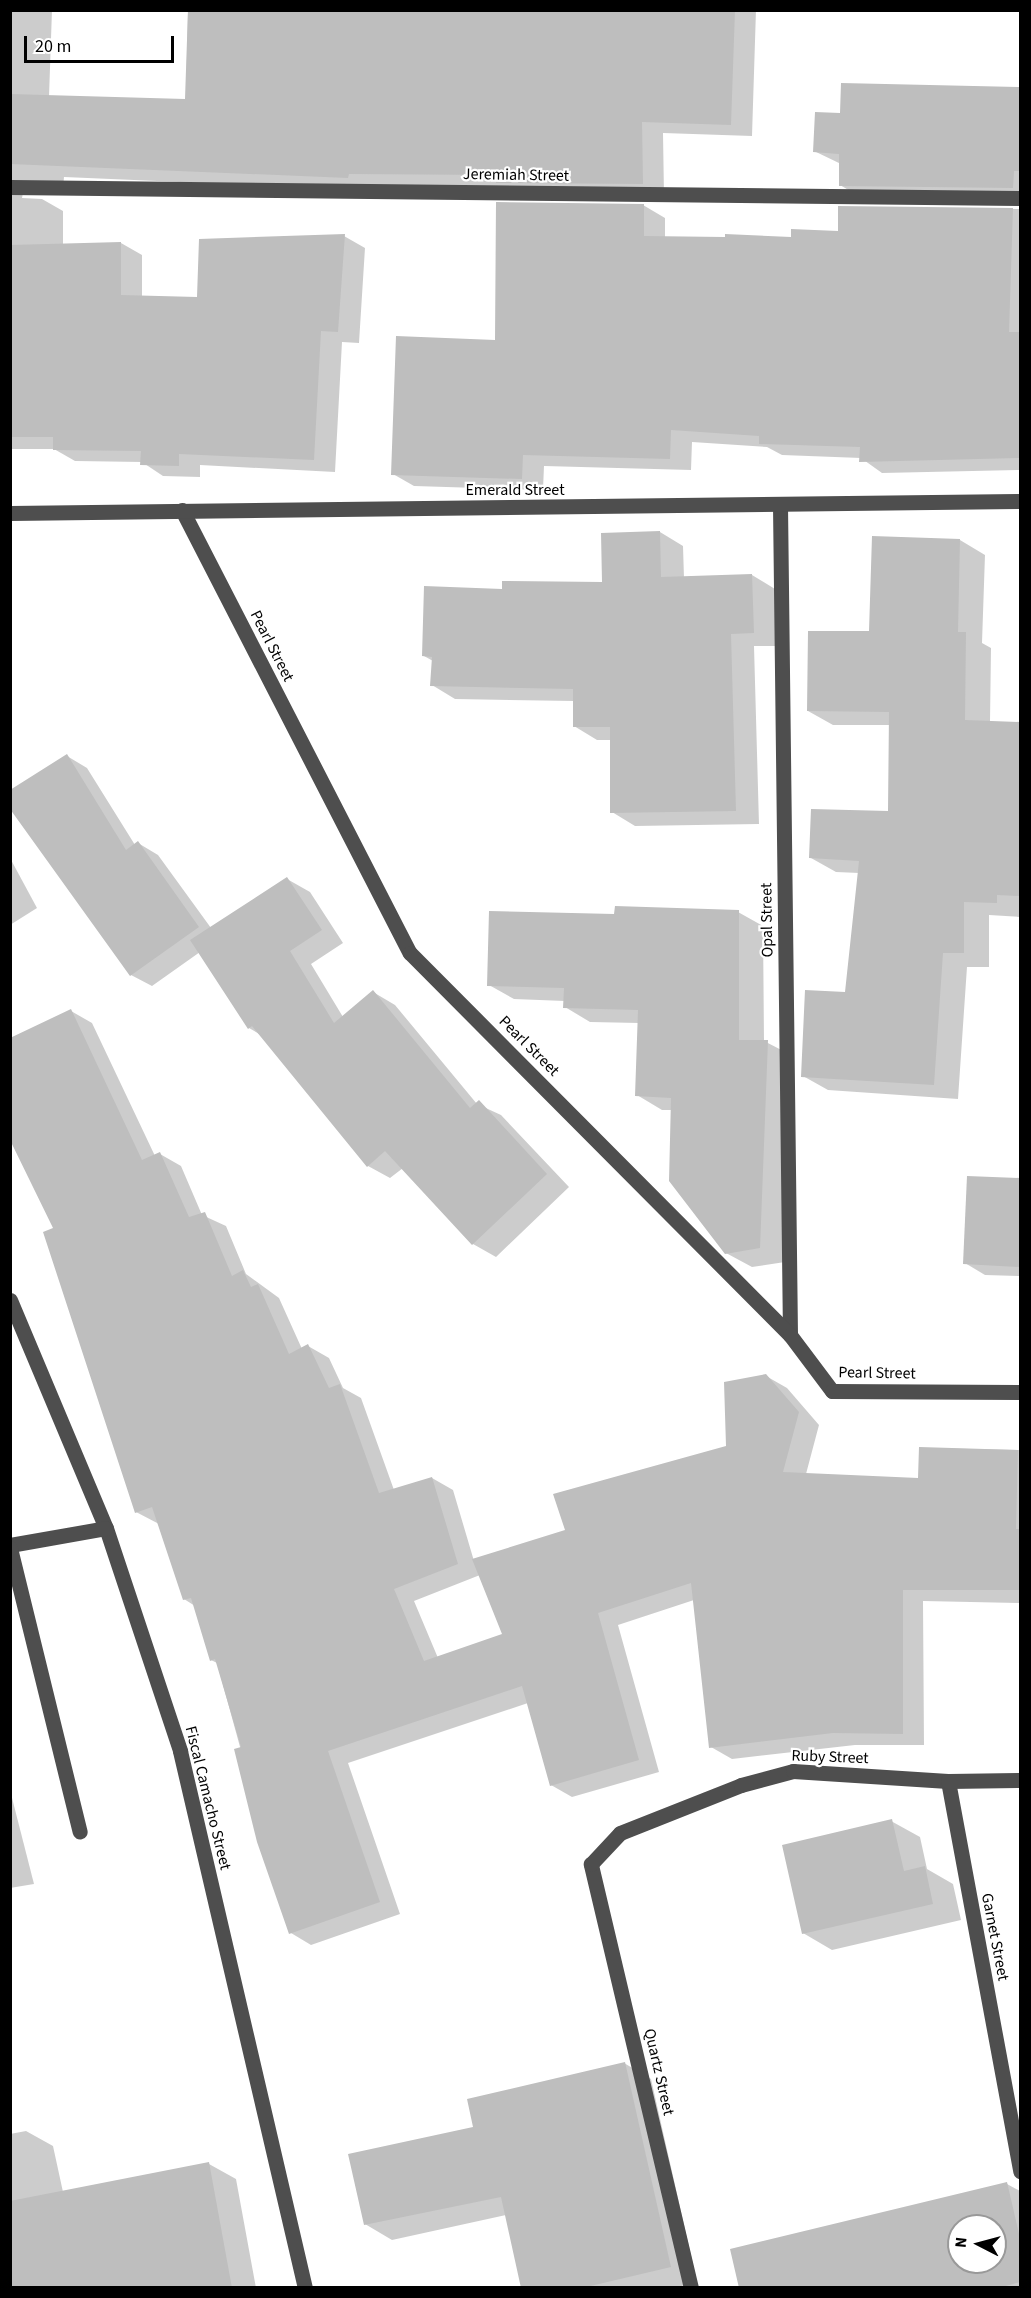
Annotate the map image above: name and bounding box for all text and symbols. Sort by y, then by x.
scale bar [27,24,177,62]
text: 20 m [35,34,71,59]
street label: Jeremiah Street [463,164,569,186]
street label: Emerald Street [465,480,565,500]
street label: Pearl Street [246,607,298,685]
street label: Opal Street [757,882,777,958]
street label: Pearl Street [495,1012,563,1080]
street label: Pearl Street [838,1363,916,1383]
street label: Fiscal Camacho Street [181,1724,235,1872]
street label: Ruby Street [791,1746,869,1768]
street label: Garnet Street [977,1892,1013,1982]
street label: Quartz Street [640,2027,678,2117]
north arrow [947,2214,1007,2274]
text: N [950,2236,973,2249]

